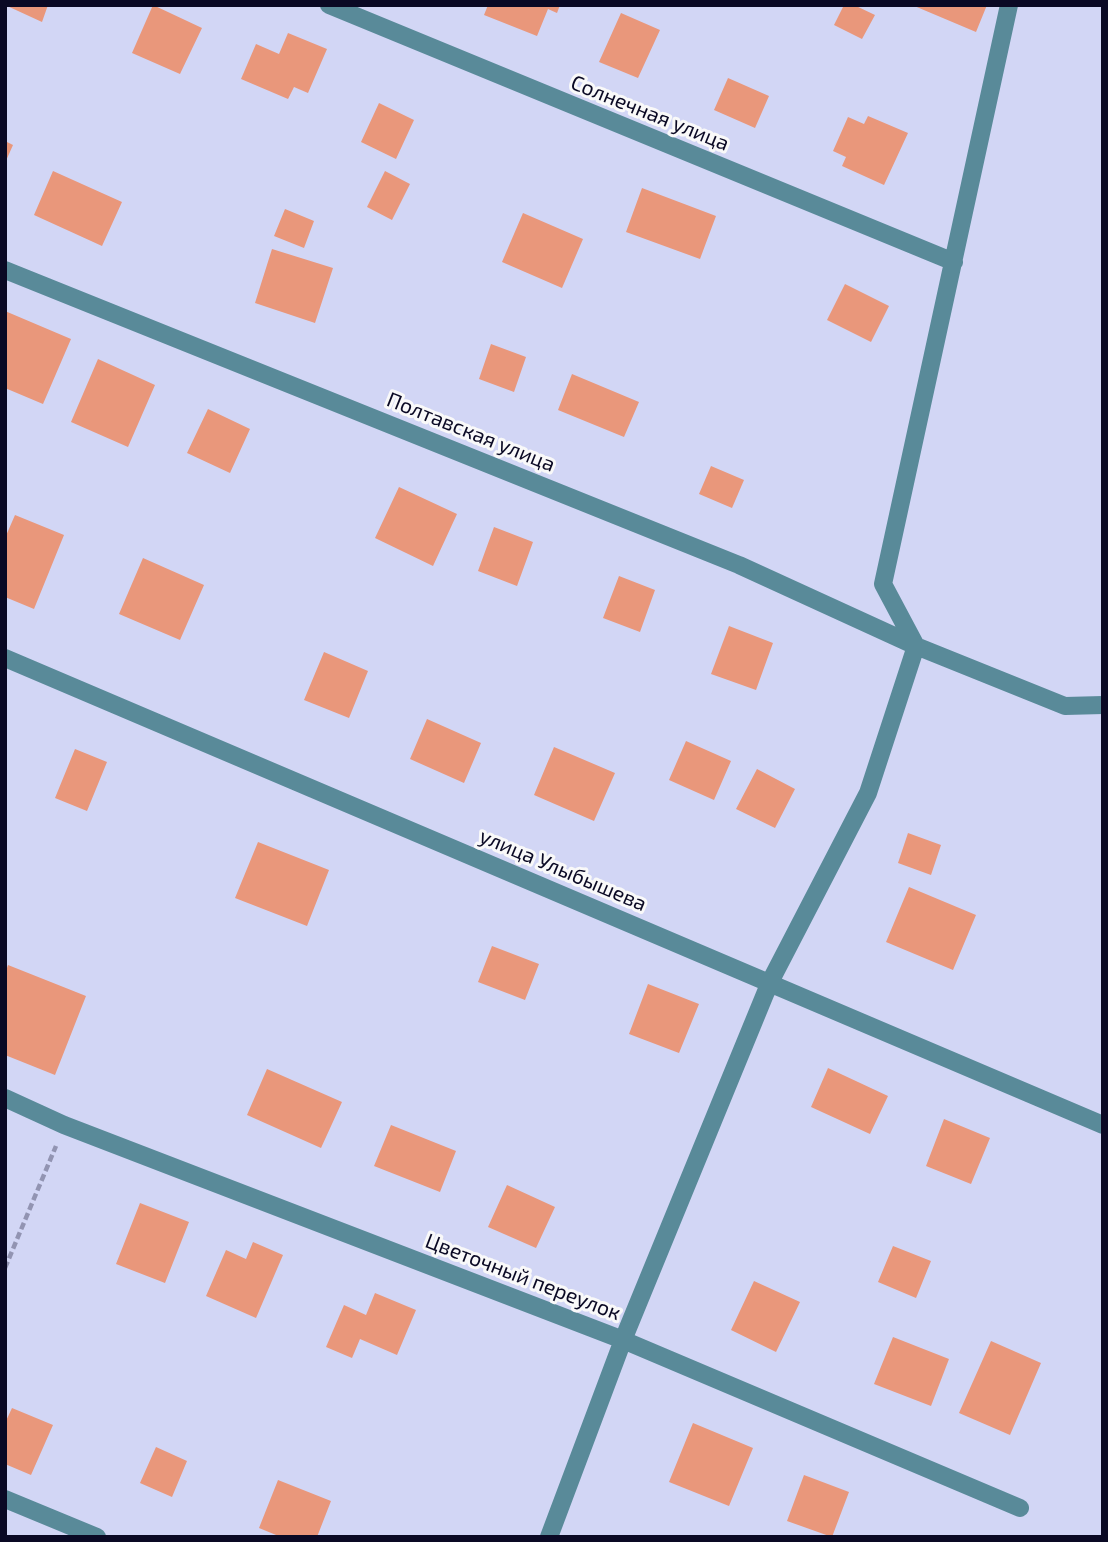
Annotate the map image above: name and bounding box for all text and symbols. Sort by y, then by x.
street label: Солнечная улица [567,70,733,156]
street label: Полтавская улица [383,387,559,477]
street label: улица Улыбышева [476,823,650,917]
street label: Цветочный переулок [422,1228,624,1326]

